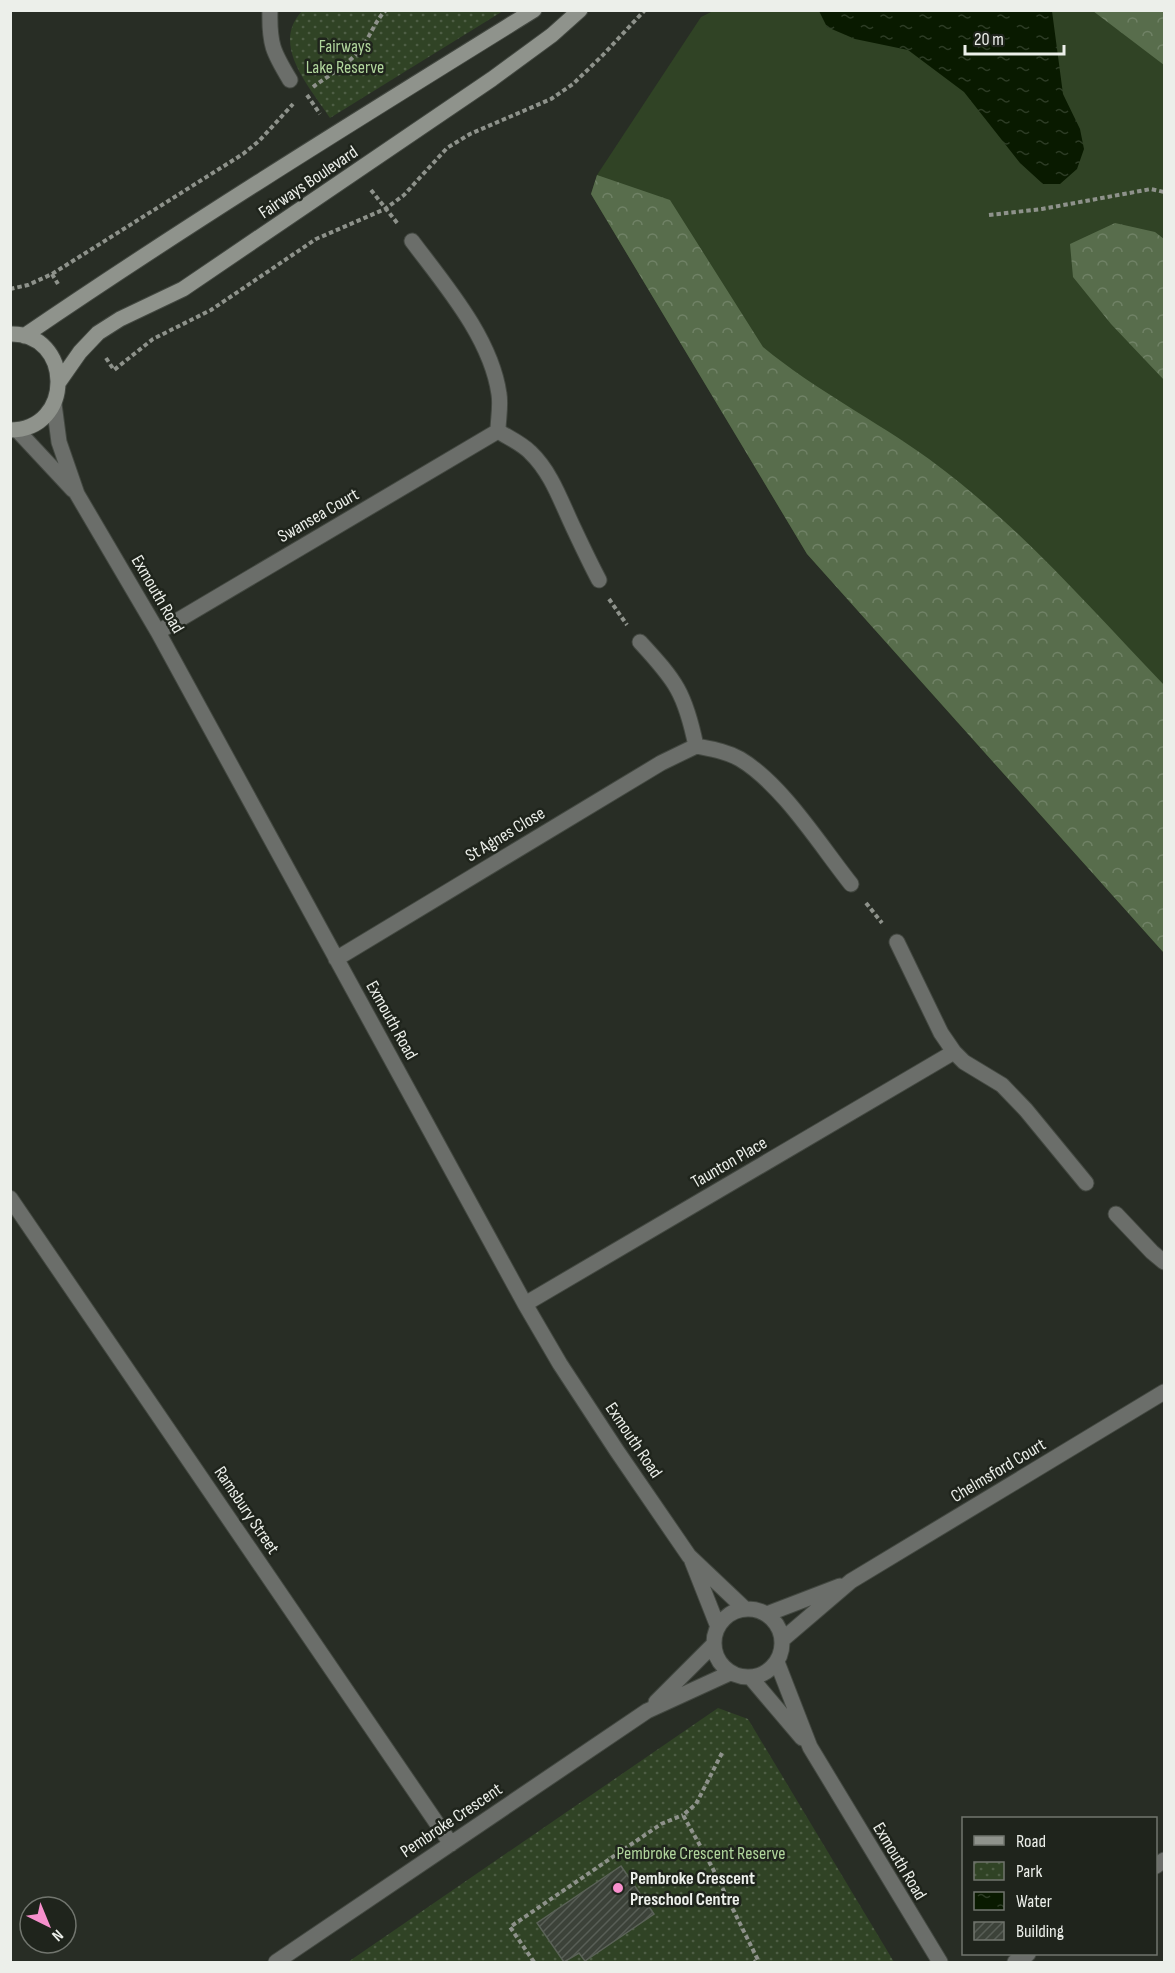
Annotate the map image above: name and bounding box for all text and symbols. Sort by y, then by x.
scale bar [965,18,1064,56]
text: 20 m [974,29,1004,50]
park label: Fairways Lake Reserve [306,36,384,78]
street label: Fairways Boulevard [255,142,362,223]
street label: Swansea Court [274,484,363,547]
street label: Exmouth Road [127,551,188,637]
street label: St Agnes Close [462,803,549,866]
street label: Exmouth Road [361,977,422,1063]
street label: Taunton Place [688,1132,771,1193]
street label: Exmouth Road [601,1398,667,1482]
street label: Chelmsford Court [947,1434,1050,1507]
street label: Ramsbury Street [210,1462,284,1558]
street label: Pembroke Crescent [397,1778,506,1862]
legend [962,1817,1157,1955]
street label: Exmouth Road [868,1819,931,1904]
text: Road [1016,1831,1046,1852]
park label: Pembroke Crescent Reserve [616,1843,786,1864]
text: Park [1016,1861,1042,1882]
place label: Pembroke Crescent Preschool Centre [630,1868,755,1910]
marker: Pembroke Crescent Preschool Centre [611,1881,625,1895]
text: Water [1016,1891,1052,1912]
north arrow [18,1895,78,1955]
text: Building [1016,1921,1064,1942]
text: N [48,1925,67,1945]

